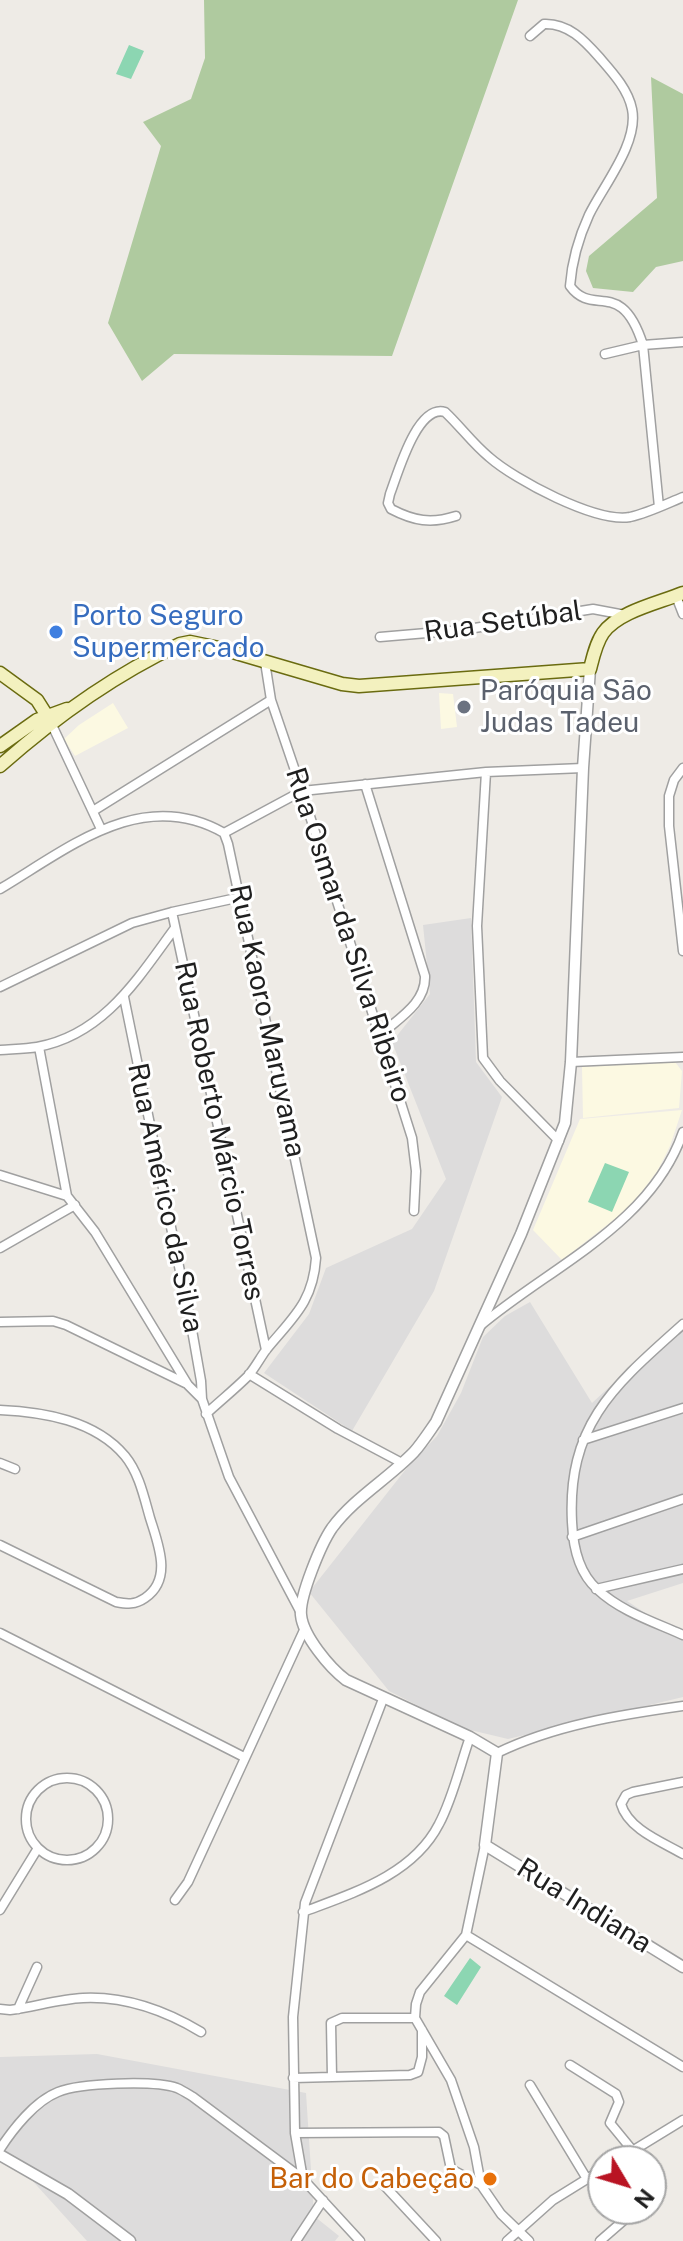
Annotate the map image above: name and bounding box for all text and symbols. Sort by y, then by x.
street label: Rua Setúbal [422,594,584,650]
place label: Porto Seguro Supermercado [72,599,265,665]
marker: Porto Seguro Supermercado [47,623,65,641]
place label: Paróquia São Judas Tadeu [480,674,652,740]
marker: Paróquia São Judas Tadeu [455,698,473,716]
street label: Rua Osmar da Silva Ribeiro [278,763,418,1107]
street label: Rua Kaoro Maruyama [222,882,312,1160]
street label: Rua Roberto Márcio Torres [167,959,271,1303]
street label: Rua Américo da Silva [120,1060,210,1336]
street label: Rua Indiana [511,1851,657,1961]
north arrow [587,2145,667,2225]
place label: Bar do Cabeção [269,2162,474,2196]
marker: Bar do Cabeção [481,2170,499,2188]
text: N [629,2184,660,2213]

